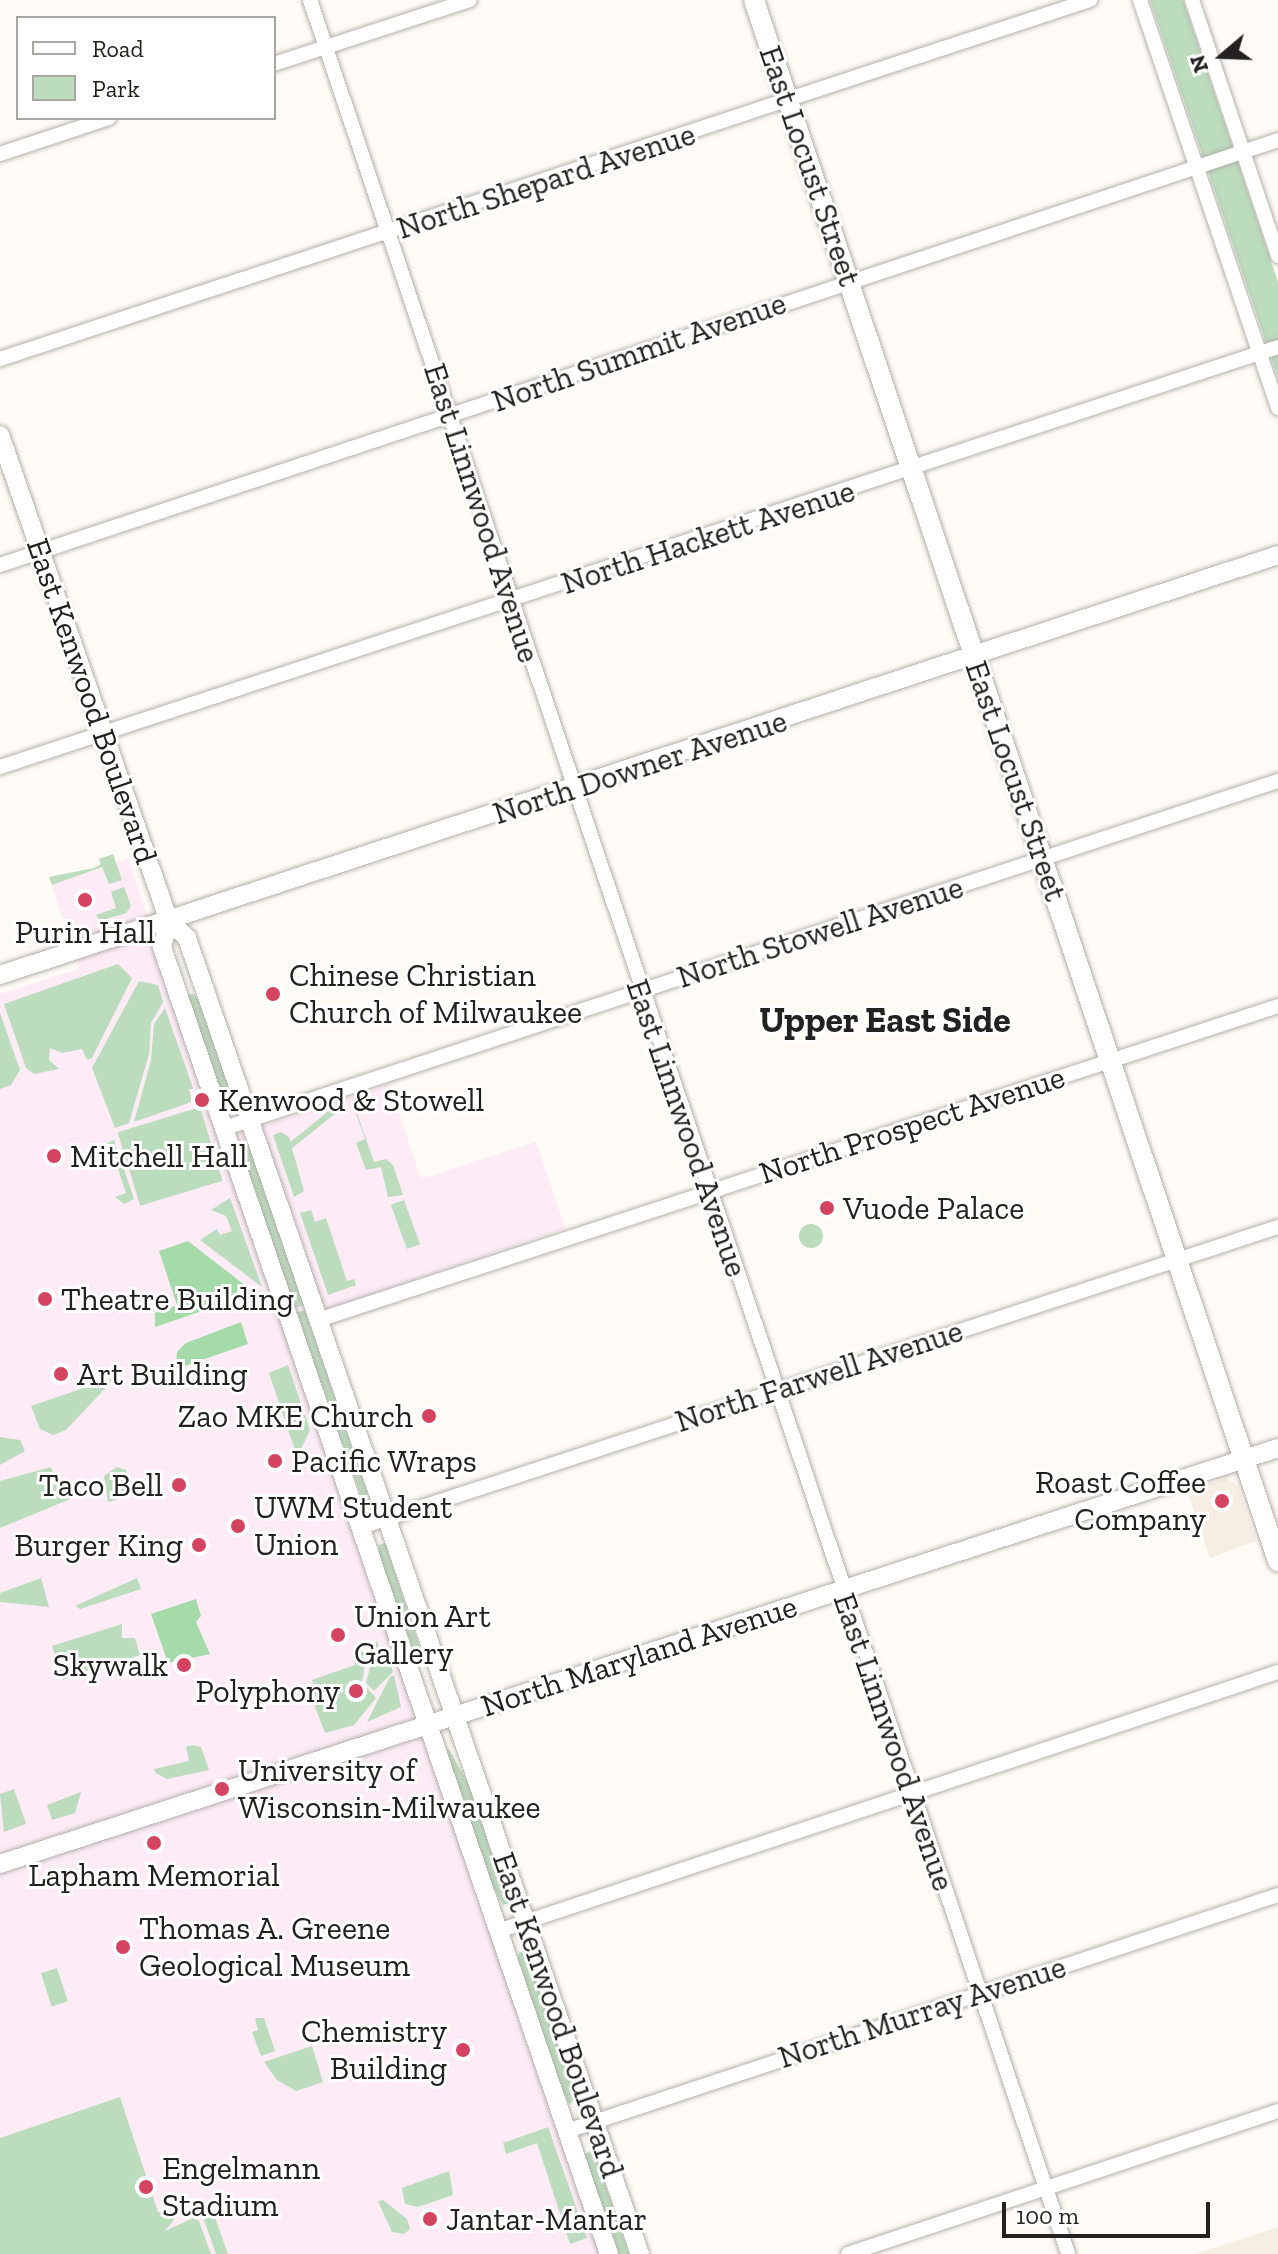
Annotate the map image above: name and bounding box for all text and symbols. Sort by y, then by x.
legend [16,16,276,120]
north arrow [1182,16,1262,96]
text: Road [92,34,144,63]
street label: East Locust Street [751,41,869,291]
text: N [1183,52,1214,76]
text: Park [92,74,140,103]
street label: North Shepard Avenue [391,114,701,248]
street label: North Summit Avenue [486,283,792,421]
street label: East Linnwood Avenue [415,358,549,668]
street label: North Hackett Avenue [556,471,860,603]
street label: East Kenwood Boulevard [18,533,166,869]
street label: East Locust Street [957,656,1075,906]
street label: North Downer Avenue [487,701,793,833]
street label: North Stowell Avenue [672,867,968,997]
marker: Purin Hall [76,891,94,909]
place label: Purin Hall [15,913,155,951]
place label: Chinese Christian Church of Milwaukee [289,957,582,1032]
street label: East Linnwood Avenue [618,974,756,1282]
marker: Chinese Christian Church of Milwaukee [264,985,282,1003]
district label: Upper East Side [759,998,1011,1042]
street label: North Prospect Avenue [754,1057,1070,1193]
place label: Kenwood & Stowell [218,1081,484,1119]
marker: Kenwood & Stowell [193,1091,211,1109]
place label: Mitchell Hall [70,1137,247,1175]
marker: Mitchell Hall [45,1147,63,1165]
place label: Vuode Palace [843,1189,1024,1227]
marker: Vuode Palace [818,1199,836,1217]
place label: Theatre Building [61,1280,294,1318]
marker: Theatre Building [36,1290,54,1308]
street label: North Farwell Avenue [670,1311,968,1441]
place label: Art Building [77,1355,247,1393]
marker: Art Building [52,1365,70,1383]
place label: Zao MKE Church [178,1397,413,1435]
marker: Zao MKE Church [420,1407,438,1425]
place label: Pacific Wraps [291,1442,478,1480]
marker: Pacific Wraps [266,1452,284,1470]
place label: Roast Coffee Company [1035,1464,1206,1539]
place label: Taco Bell [39,1466,163,1504]
marker: Taco Bell [170,1476,188,1494]
place label: UWM Student Union [254,1489,452,1564]
marker: Roast Coffee Company [1213,1492,1231,1510]
marker: UWM Student Union [229,1517,247,1535]
place label: Burger King [14,1526,183,1564]
marker: Burger King [190,1536,208,1554]
street label: North Maryland Avenue [476,1587,802,1725]
street label: East Linnwood Avenue [825,1588,963,1896]
place label: Union Art Gallery [354,1598,492,1673]
marker: Union Art Gallery [329,1626,347,1644]
place label: Skywalk [53,1646,168,1684]
marker: Skywalk [175,1656,193,1674]
place label: Polyphony [196,1672,340,1710]
marker: Polyphony [347,1682,365,1700]
place label: University of Wisconsin-Milwaukee [238,1752,541,1827]
marker: University of Wisconsin-Milwaukee [213,1780,231,1798]
marker: Lapham Memorial [145,1834,163,1852]
street label: East Kenwood Boulevard [484,1847,632,2183]
place label: Lapham Memorial [28,1856,280,1894]
place label: Thomas A. Greene Geological Museum [139,1910,410,1985]
marker: Thomas A. Greene Geological Museum [114,1938,132,1956]
street label: North Murray Avenue [772,1947,1072,2077]
place label: Chemistry Building [301,2013,447,2088]
marker: Chemistry Building [454,2041,472,2059]
place label: Engelmann Stadium [162,2150,320,2225]
marker: Engelmann Stadium [137,2178,155,2196]
scale bar [1006,2186,1214,2236]
place label: Jantar-Mantar [446,2200,647,2238]
text: 100 m [1016,2201,1079,2230]
marker: Jantar-Mantar [421,2210,439,2228]

